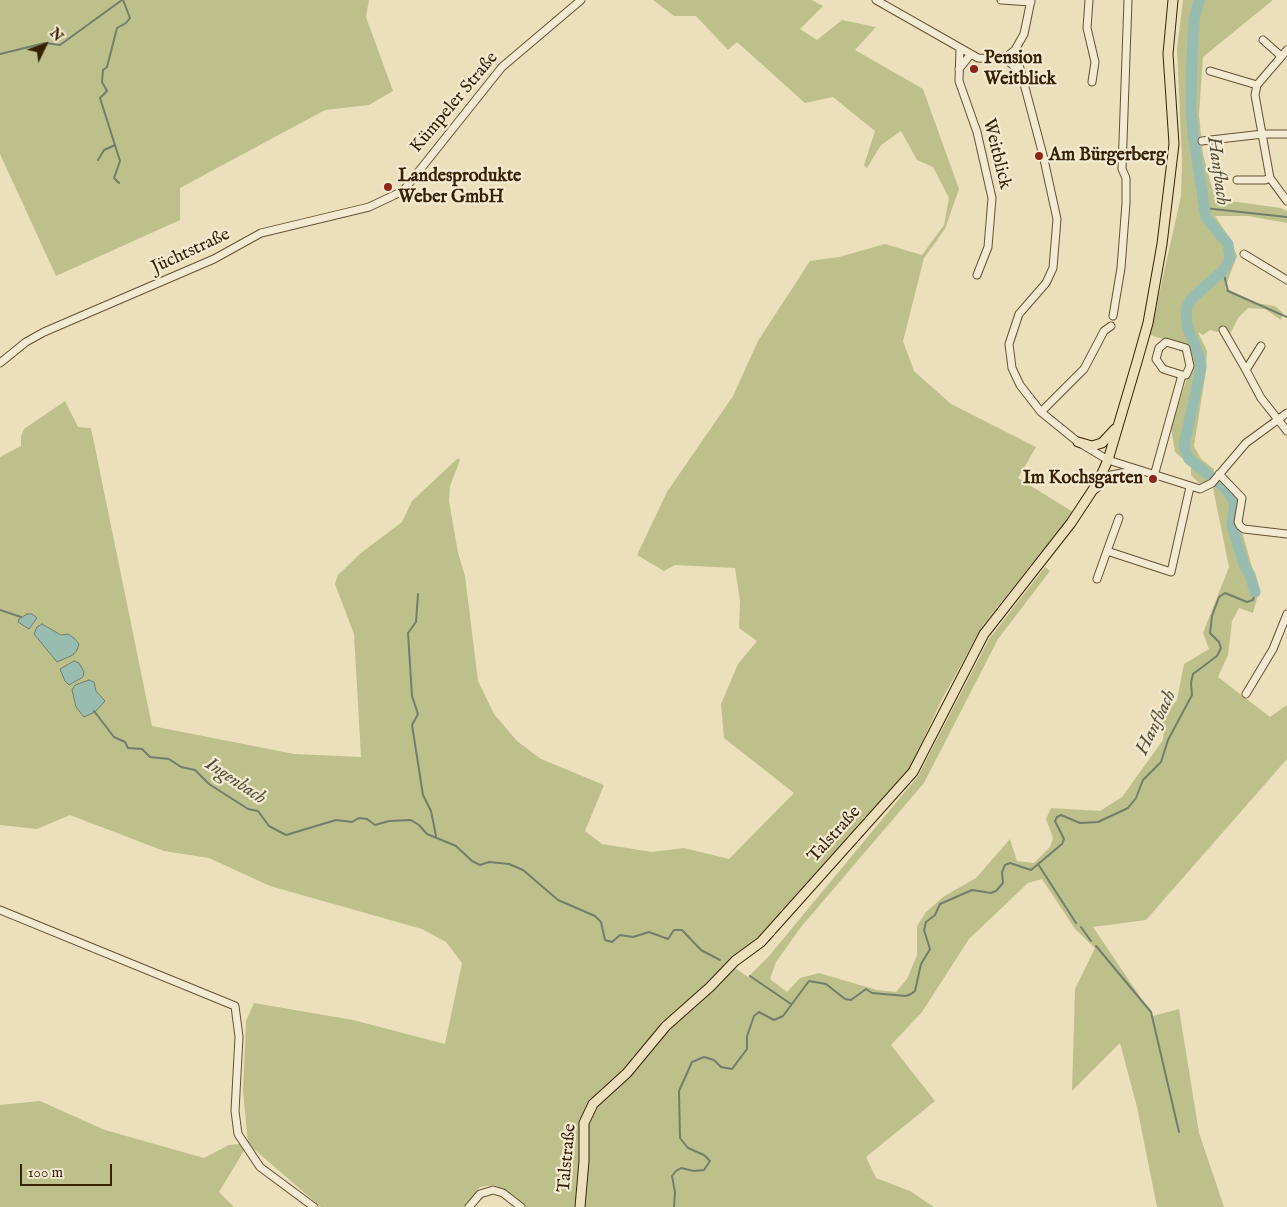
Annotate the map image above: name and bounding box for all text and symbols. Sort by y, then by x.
north arrow [20,20,70,70]
text: N [45,24,67,45]
street label: Kümpeler Straße [406,48,504,158]
place label: Pension Weitblick [984,48,1056,90]
marker: Pension Weitblick [968,63,980,75]
street label: Weitblick [977,116,1015,192]
water label: Hanfbach [1201,135,1233,207]
place label: Am Bürgerberg [1049,145,1166,167]
marker: Am Bürgerberg [1033,150,1045,162]
place label: Landesprodukte Weber GmbH [398,166,521,208]
marker: Landesprodukte Weber GmbH [382,181,394,193]
street label: Jüchtstraße [148,224,234,280]
place label: Im Kochsgarten [1023,468,1143,490]
marker: Im Kochsgarten [1147,473,1159,485]
water label: Hanfbach [1132,687,1182,759]
water label: Ingenbach [200,754,270,810]
street label: Talstraße [804,802,866,868]
street label: Talstraße [554,1123,582,1193]
scale bar [22,1154,115,1186]
text: 100 m [28,1163,63,1182]

